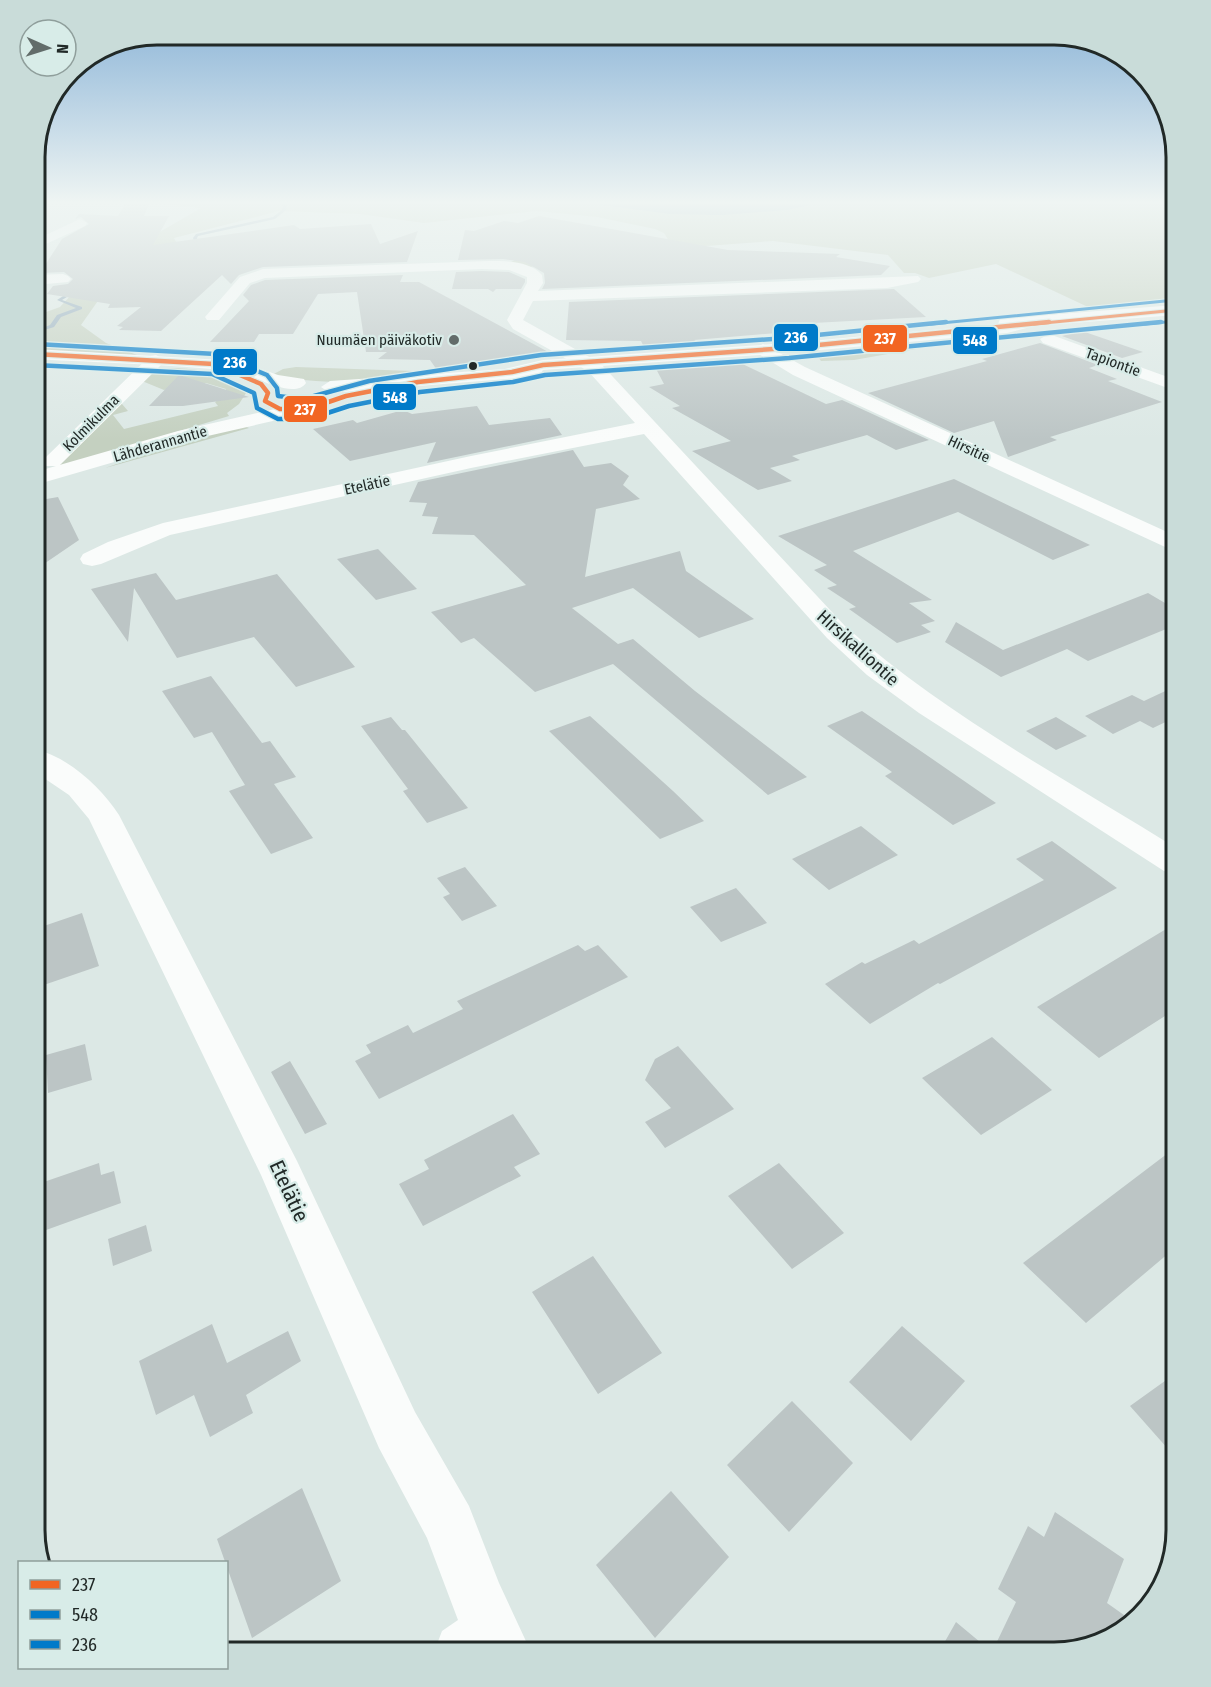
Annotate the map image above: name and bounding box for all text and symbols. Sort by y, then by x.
north arrow [18,18,78,78]
text: N [53,43,72,54]
line badge: 236 [773,323,819,352]
line badge: 237 [862,324,908,353]
line badge: 548 [952,326,998,355]
text: 236 [783,328,808,347]
text: 237 [873,329,896,348]
place label: Nuumäen päiväkotiv [317,331,442,349]
text: 548 [963,331,988,350]
marker: Nuumäen päiväkotiv [447,333,461,347]
street label: Tapiontie [1083,344,1143,380]
line badge: 236 [212,348,258,376]
text: 236 [222,353,247,372]
unlabelled marker [467,360,479,372]
line badge: 548 [372,383,417,411]
text: 548 [383,388,408,407]
street label: Kolmikulma [59,391,123,455]
line badge: 237 [283,395,328,423]
text: 237 [293,400,316,419]
street label: Lähderannantie [111,422,209,466]
street label: Hirsitie [945,432,993,466]
street label: Etelätie [343,471,391,499]
street label: Hirsikalliontie [812,605,904,691]
street label: Etelätie [264,1156,314,1226]
legend [18,1561,228,1669]
text: 237 [72,1574,95,1596]
text: 548 [72,1604,98,1626]
text: 236 [72,1634,97,1656]

